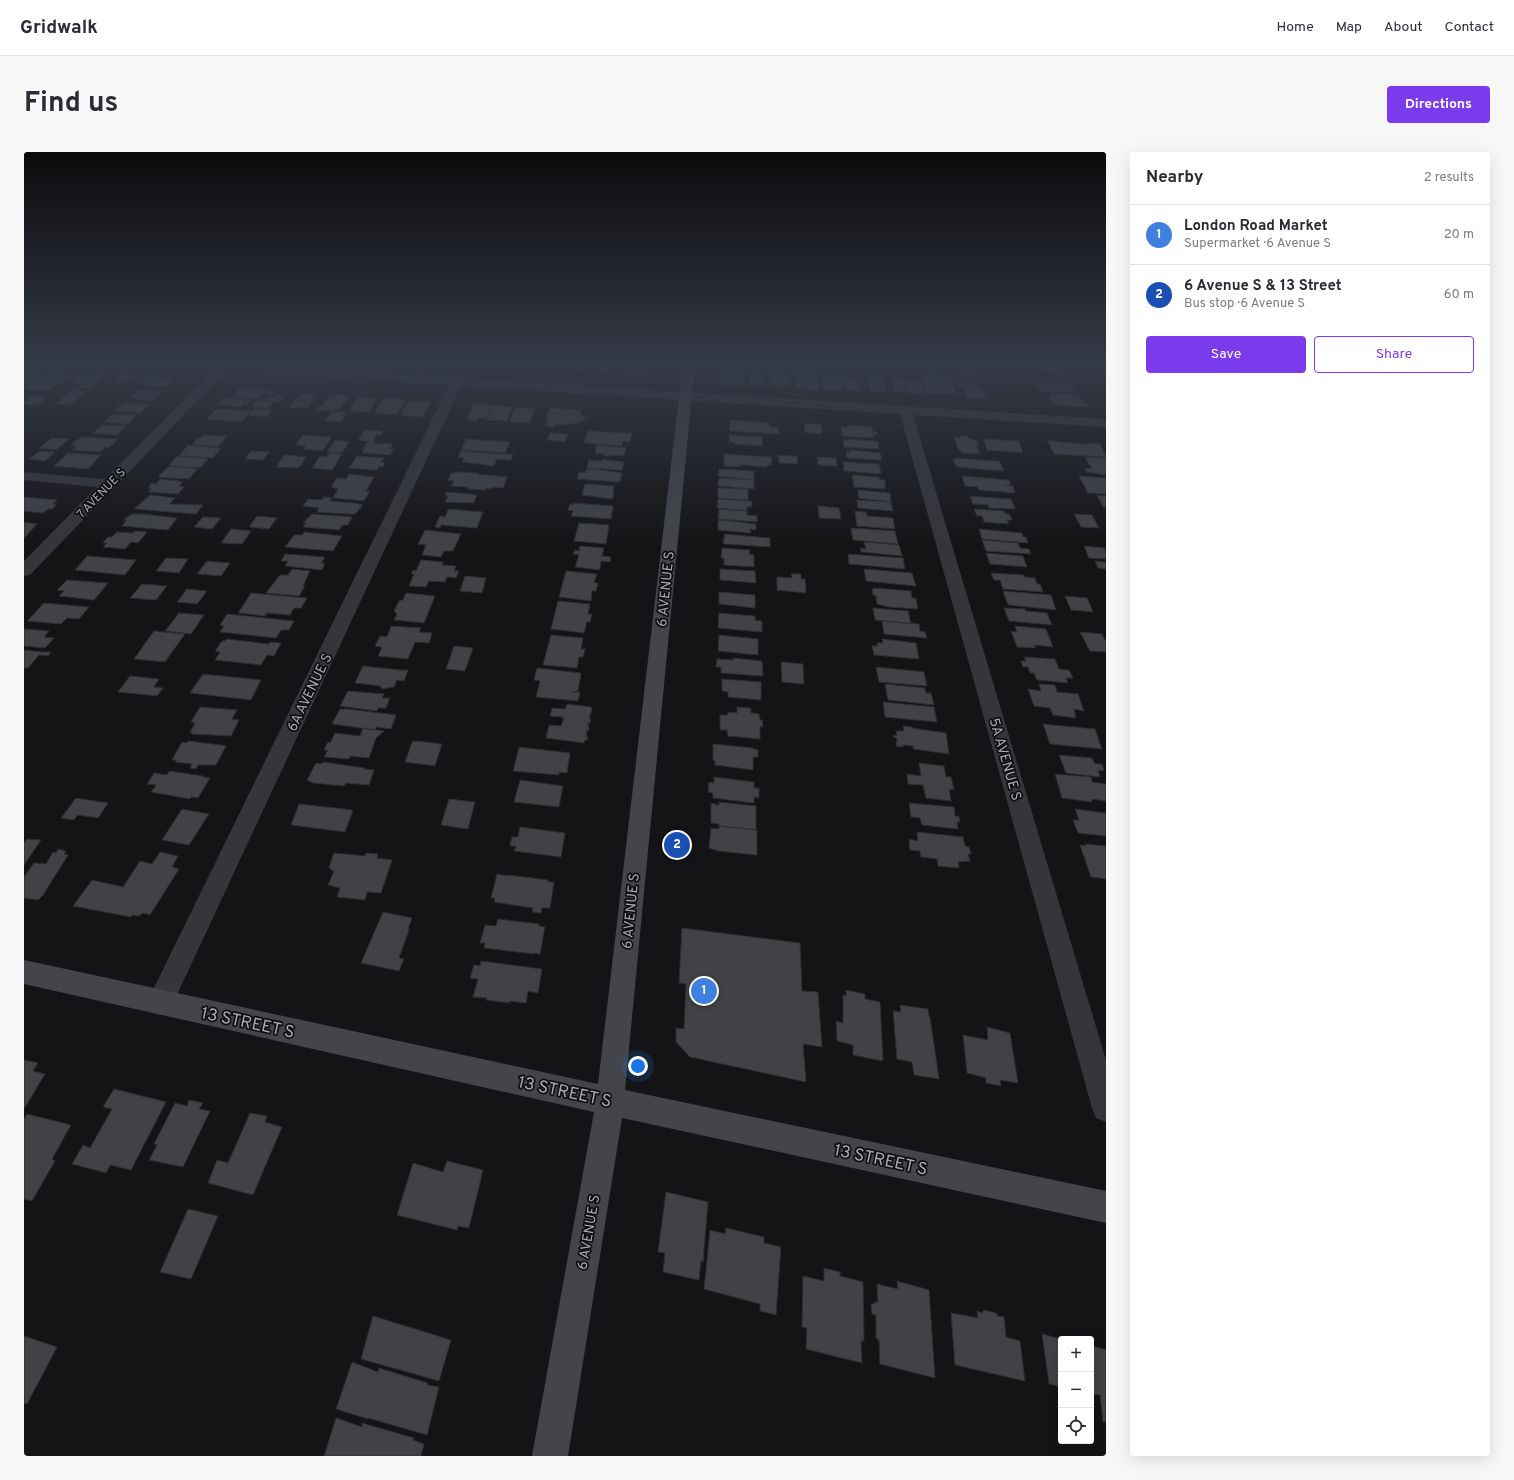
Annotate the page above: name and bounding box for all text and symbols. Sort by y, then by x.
text: Gridwalk [20,16,98,40]
text: Home [1277,19,1314,36]
text: Map [1336,19,1362,36]
text: About [1384,19,1423,36]
text: Contact [1445,19,1494,36]
text: Find us [24,86,118,122]
button: Directions [1387,86,1490,123]
text: Nearby [1146,167,1203,189]
text: 2 results [1424,170,1474,186]
text: London Road Market [1184,217,1328,236]
text: 1 [1156,227,1162,243]
text: 20 m [1444,227,1474,243]
text: Supermarket · 6 Avenue S [1184,236,1331,252]
text: 6 Avenue S & 13 Street [1184,277,1342,296]
text: 2 [1155,287,1163,303]
text: 60 m [1444,287,1474,303]
text: Bus stop · 6 Avenue S [1184,296,1305,312]
button: Save [1146,336,1306,373]
button: Share [1314,336,1474,373]
street label: 7 AVENUE S [74,465,130,522]
street label: 6 AVENUE S [654,550,679,628]
street label: 6A AVENUE S [284,651,337,734]
street label: 5A AVENUE S [985,716,1024,803]
pin: 2 [664,830,690,860]
street label: 6 AVENUE S [619,872,644,950]
pin: 1 [691,976,717,1006]
street label: 13 STREET S [199,1003,296,1045]
your location [628,1056,648,1076]
street label: 13 STREET S [516,1072,613,1114]
street label: 13 STREET S [832,1140,929,1182]
street label: 6 AVENUE S [574,1193,604,1271]
map controls [1058,1336,1094,1444]
button: + [1058,1336,1094,1372]
button: − [1058,1372,1094,1408]
button: locate [1058,1408,1094,1444]

